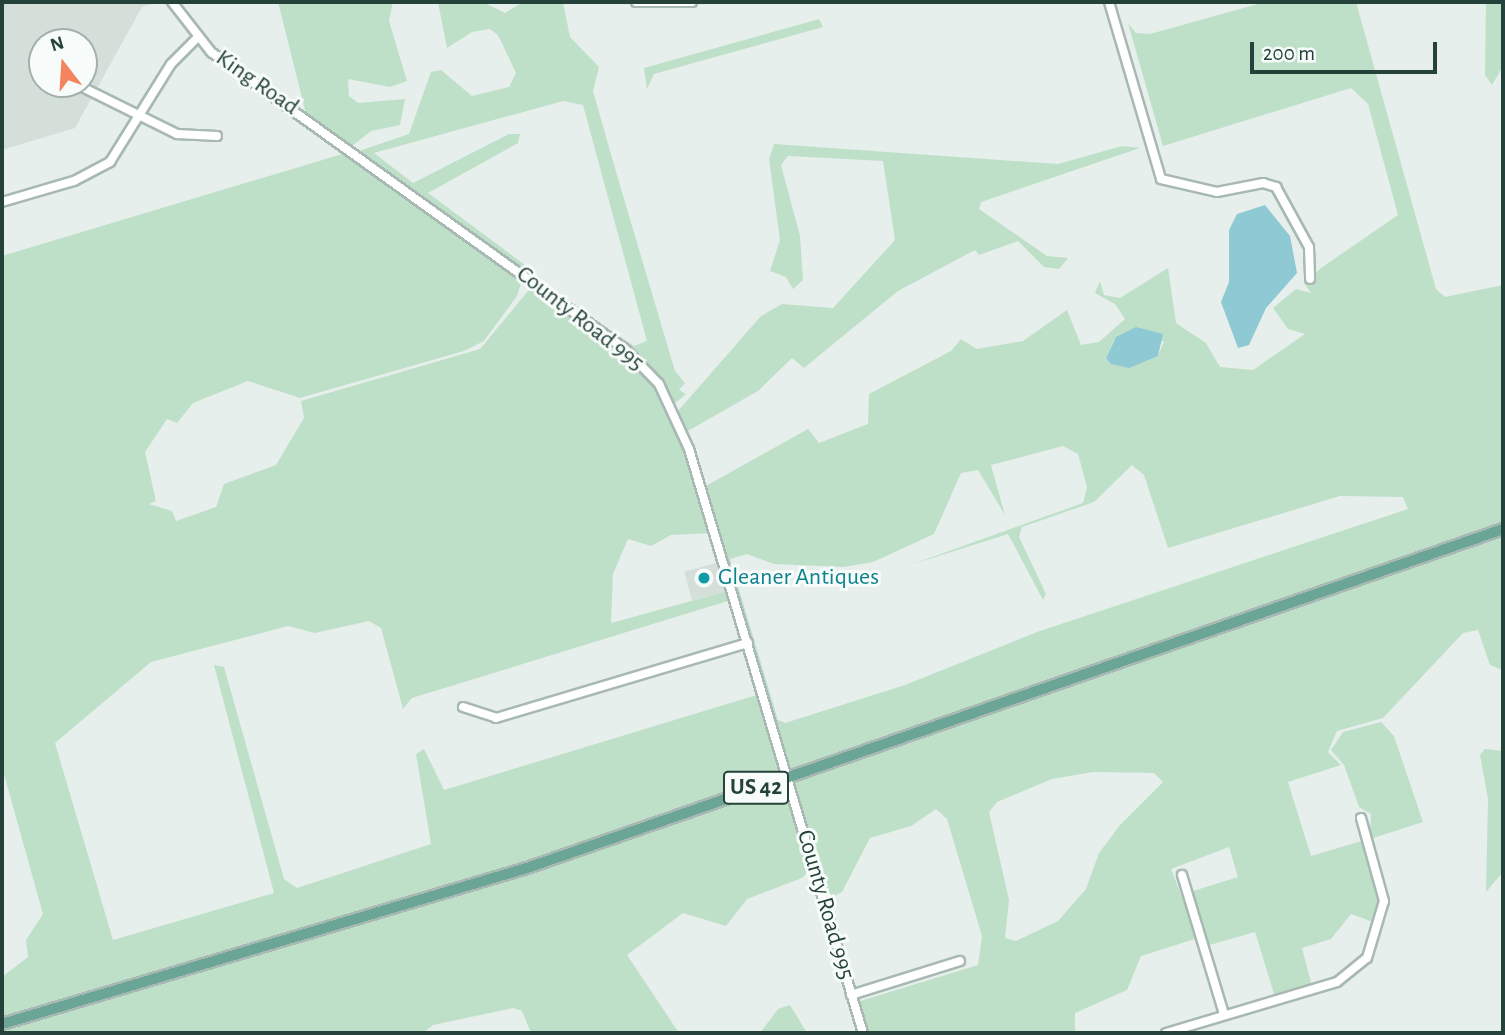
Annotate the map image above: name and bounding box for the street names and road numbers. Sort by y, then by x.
street label: King Road [210,44,304,122]
street label: County Road 995 [510,260,650,378]
road number: US 42 [723,768,789,808]
street label: County Road 995 [790,827,860,983]

